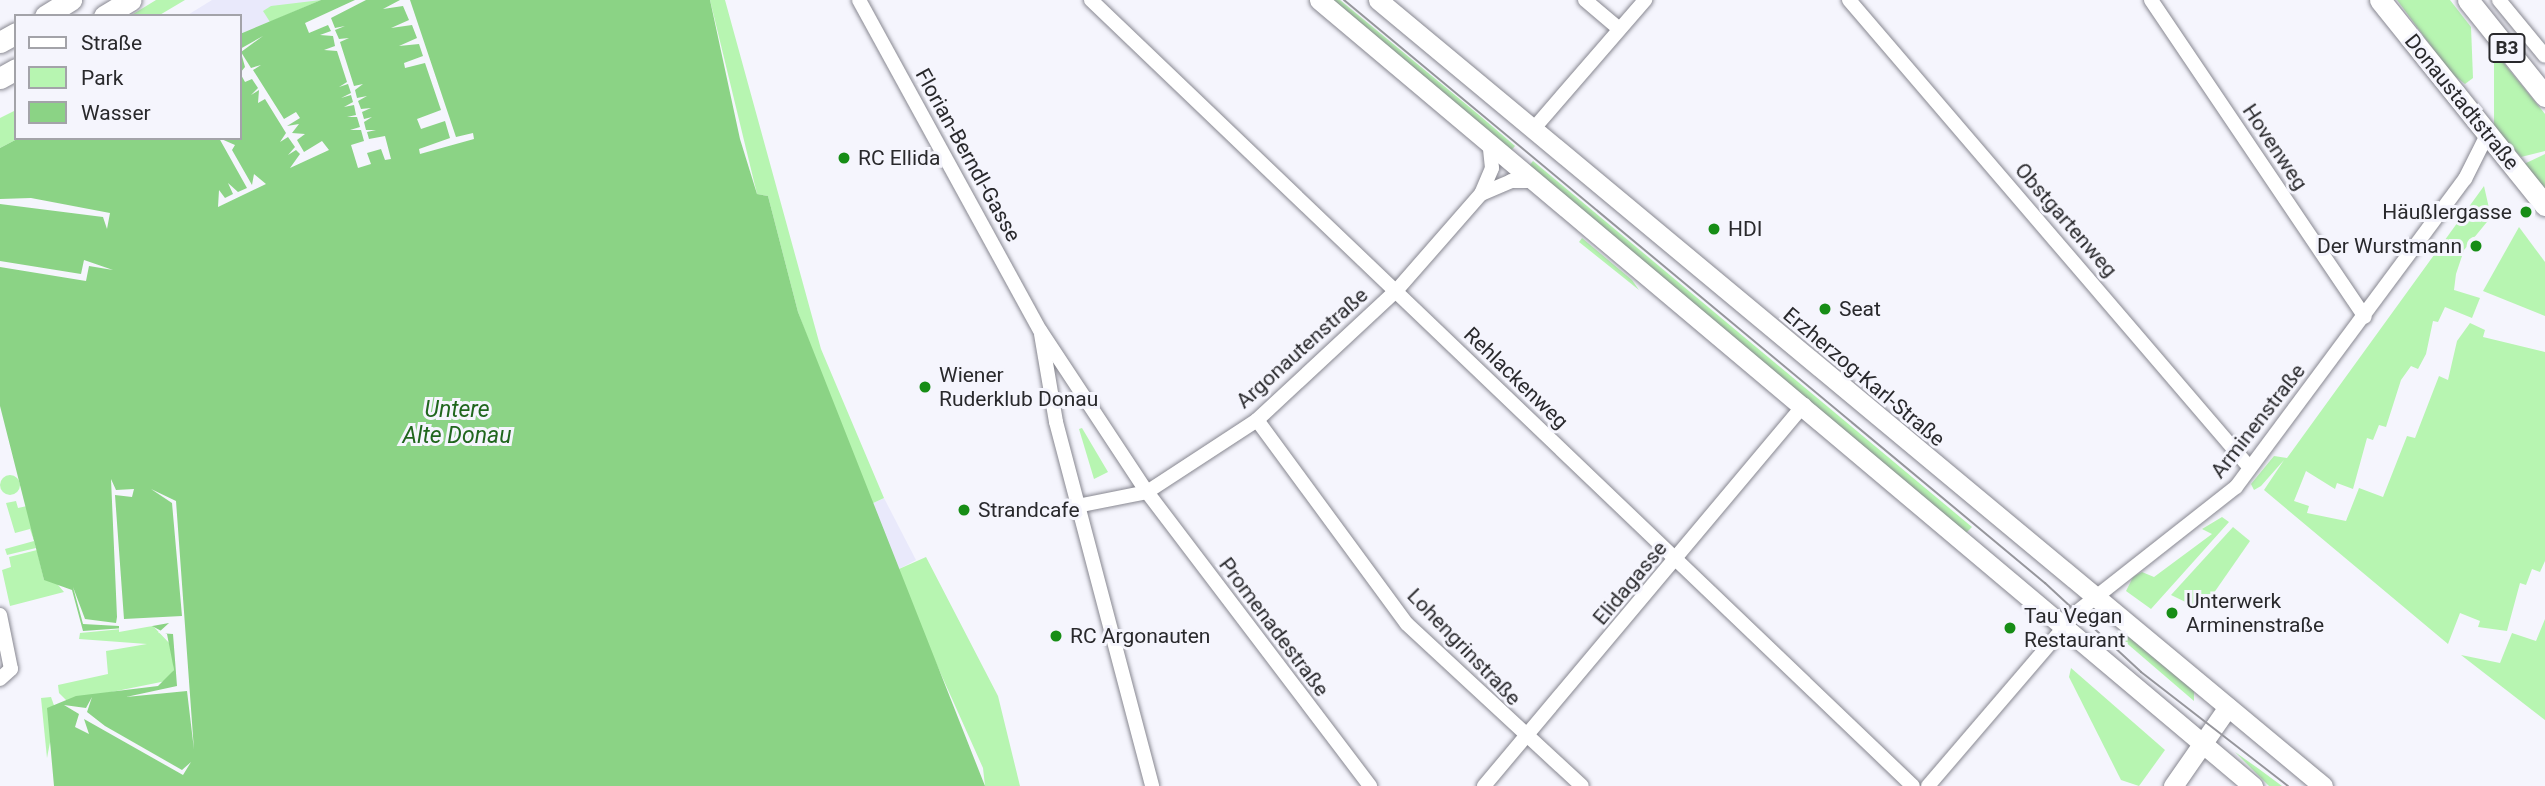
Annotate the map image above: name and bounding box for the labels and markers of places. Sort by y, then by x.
place label: RC Ellida [858,145,940,171]
marker: RC Ellida [836,150,852,166]
place label: Häußlergasse [2382,199,2512,225]
marker: Häußlergasse [2518,204,2534,220]
place label: HDI [1728,216,1762,242]
marker: HDI [1706,221,1722,237]
place label: Der Wurstmann [2317,233,2462,259]
marker: Der Wurstmann [2468,238,2484,254]
place label: Seat [1839,296,1881,322]
marker: Seat [1817,301,1833,317]
place label: Wiener Ruderklub Donau [939,362,1098,412]
marker: Wiener Ruderklub Donau [917,379,933,395]
place label: Strandcafe [978,497,1080,523]
marker: Strandcafe [956,502,972,518]
place label: Unterwerk Arminenstraße [2186,588,2324,638]
place label: Tau Vegan Restaurant [2024,603,2125,653]
marker: Unterwerk Arminenstraße [2164,605,2180,621]
marker: Tau Vegan Restaurant [2002,620,2018,636]
place label: RC Argonauten [1070,623,1210,649]
marker: RC Argonauten [1048,628,1064,644]

